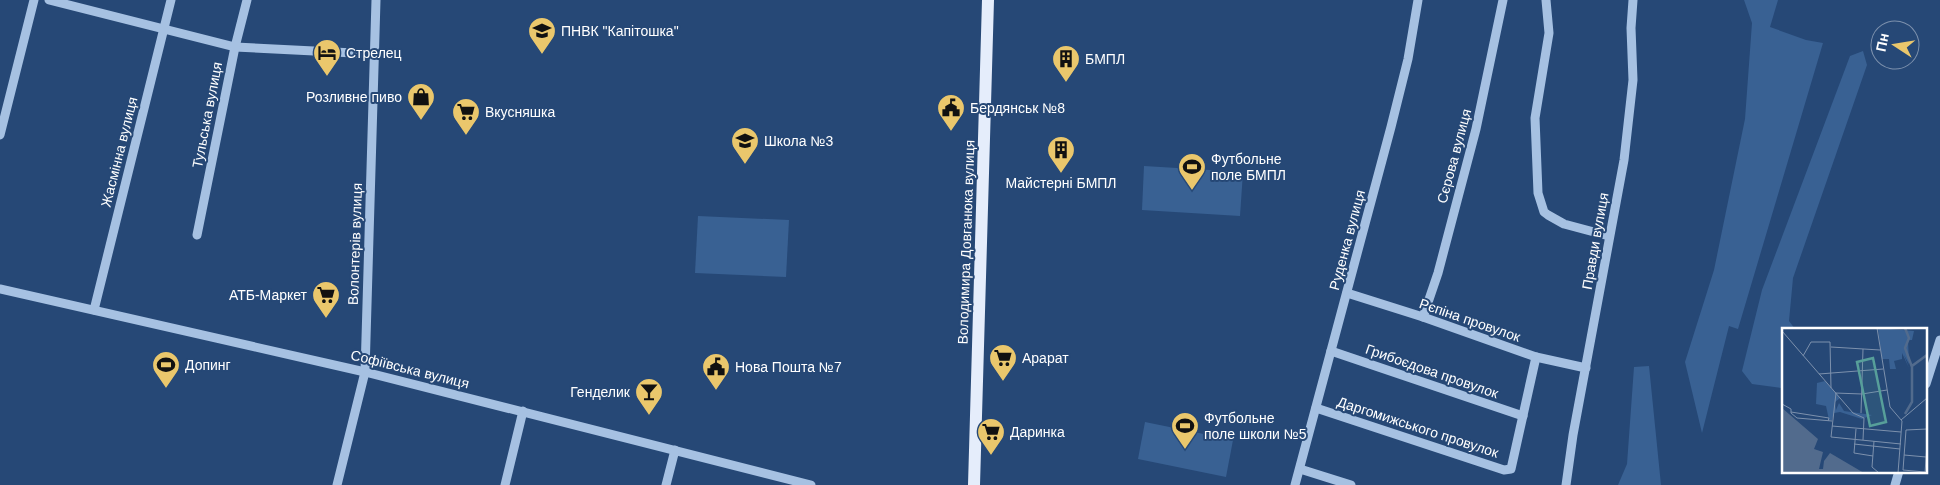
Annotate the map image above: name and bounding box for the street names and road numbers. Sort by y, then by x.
street label: Тульська вулиця [189,61,225,169]
street label: Жасмінна вулиця [98,95,140,209]
street label: Сєрова вулиця [1434,107,1474,205]
street label: Володимира Довганюка вулиця [954,139,978,345]
street label: Волонтерів вулиця [345,183,365,305]
street label: Руденка вулиця [1326,188,1368,292]
street label: Правди вулиця [1579,191,1611,291]
street label: Рєпіна провулок [1417,295,1523,345]
street label: Грибоєдова провулок [1363,341,1501,402]
street label: Софіївська вулиця [349,347,471,391]
street label: Даргомижського провулок [1335,393,1501,461]

